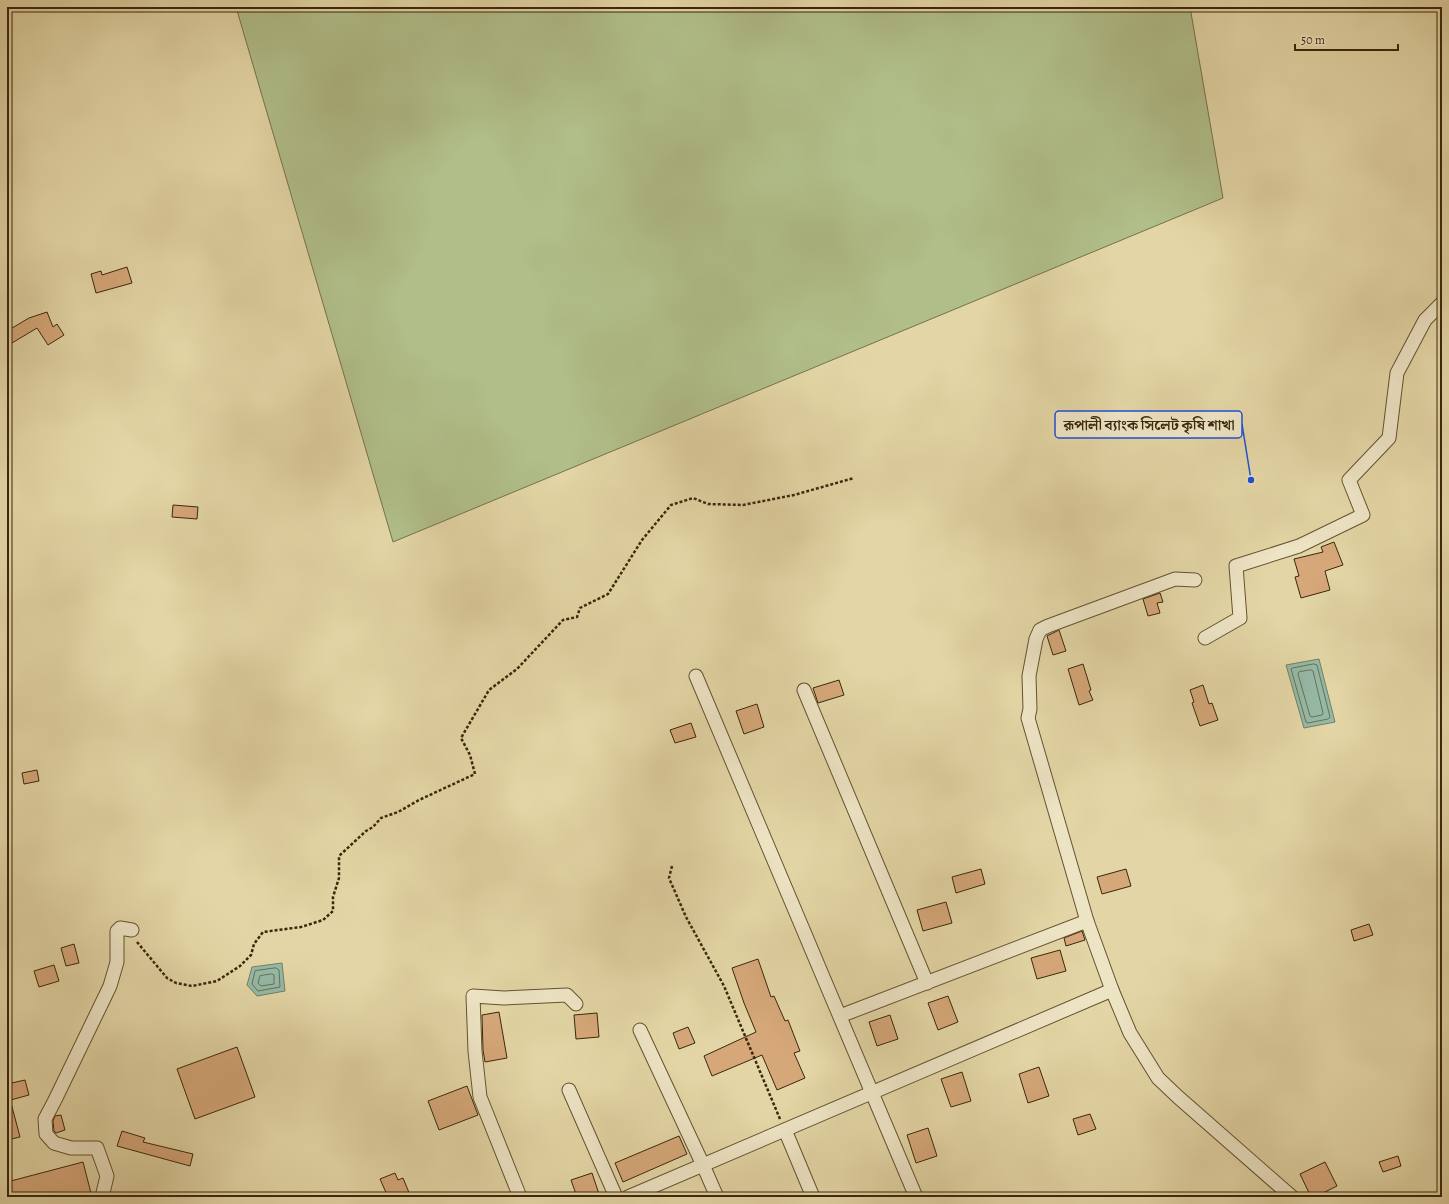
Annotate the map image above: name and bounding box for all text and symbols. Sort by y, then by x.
scale bar [1295,26,1398,52]
text: 50 m [1301,32,1325,48]
callout: রূপালী ব্যাংক সিলেট কৃষি শাখা [1055,411,1242,438]
text: রূপালী ব্যাংক সিলেট কৃষি শাখা [1062,415,1235,435]

